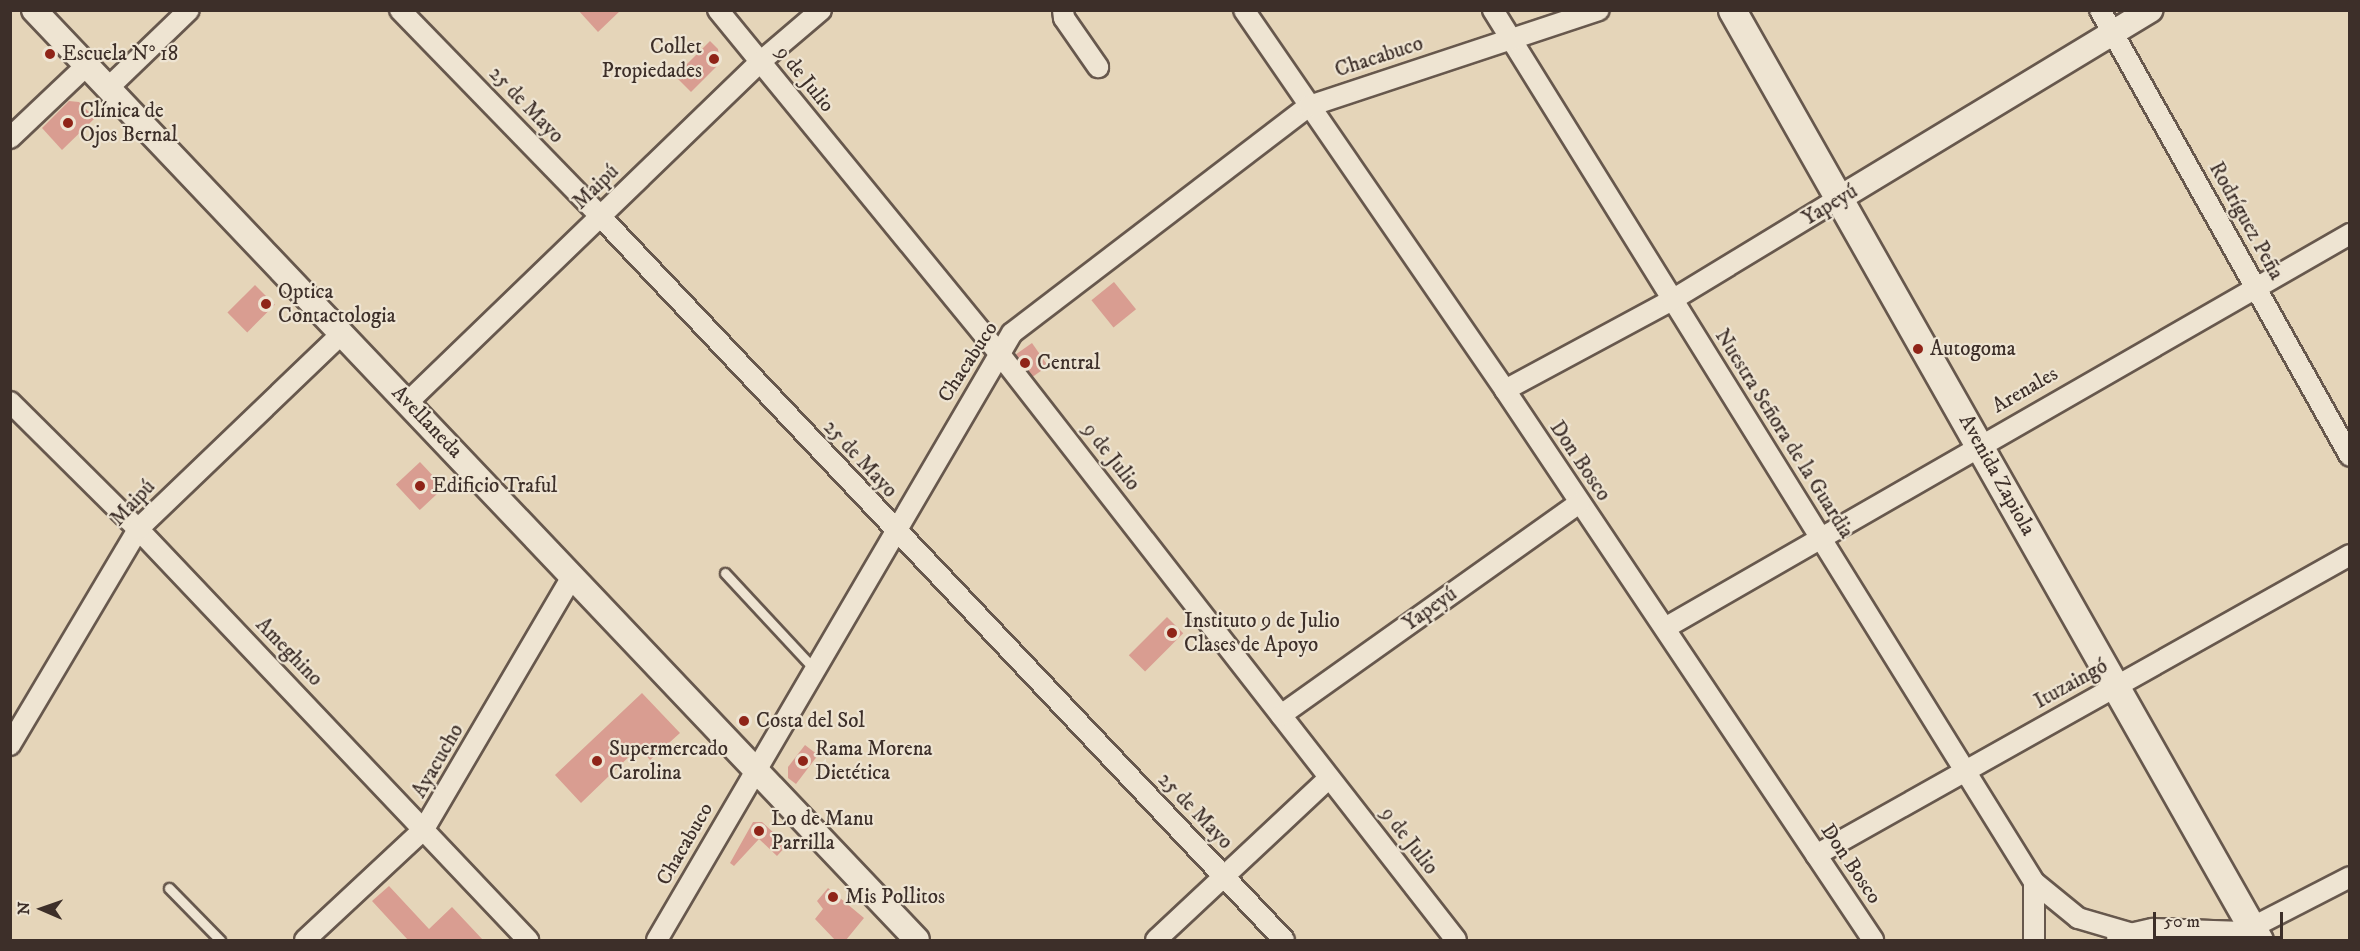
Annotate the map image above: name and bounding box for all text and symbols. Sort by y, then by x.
street label: Chacabuco [1332,31,1426,83]
place label: Collet Propiedades [602,34,702,84]
street label: 9 de Julio [770,40,840,118]
place label: Escuela N° 18 [62,41,178,67]
marker: Escuela N° 18 [43,47,57,61]
marker: Collet Propiedades [707,52,721,66]
street label: 25 de Mayo [483,61,569,149]
place label: Clínica de Ojos Bernal [80,98,178,148]
marker: Clínica de Ojos Bernal [61,116,75,130]
street label: Rodríguez Peña [2203,158,2289,284]
street label: Maipú [568,159,624,215]
street label: Yapeyú [1798,179,1862,231]
place label: Optica Contactologia [278,279,396,329]
marker: Optica Contactologia [259,297,273,311]
street label: Chacabuco [933,317,1003,407]
street label: Nuestra Señora de la Guardia [1709,325,1859,543]
place label: Autogoma [1930,336,2016,362]
marker: Autogoma [1911,342,1925,356]
place label: Central [1037,350,1100,376]
marker: Central [1018,356,1032,370]
street label: Arenales [1988,361,2062,419]
street label: Avellaneda [386,380,468,464]
street label: Avenida Zapiola [1953,410,2041,540]
street label: 25 de Mayo [818,415,902,503]
street label: Don Bosco [1544,416,1616,506]
street label: 9 de Julio [1077,418,1145,496]
place label: Edificio Traful [432,473,557,499]
street label: Maipú [105,475,161,531]
marker: Edificio Traful [413,479,427,493]
street label: Yapeyú [1398,581,1462,637]
place label: Instituto 9 de Julio Clases de Apoyo [1184,608,1340,658]
street label: Ameghino [250,612,328,692]
marker: Instituto 9 de Julio Clases de Apoyo [1165,626,1179,640]
street label: Ituzaingó [2030,654,2112,714]
place label: Costa del Sol [756,708,865,734]
marker: Costa del Sol [737,714,751,728]
street label: Ayacucho [407,720,469,802]
place label: Supermercado Carolina [609,736,728,786]
place label: Rama Morena Dietética [815,736,933,786]
marker: Supermercado Carolina [590,754,604,768]
marker: Rama Morena Dietética [796,754,810,768]
street label: 25 de Mayo [1152,767,1238,855]
street label: Chacabuco [651,798,719,890]
street label: 9 de Julio [1375,802,1443,880]
place label: Lo de Manu Parrilla [771,806,874,856]
street label: Don Bosco [1815,819,1887,909]
marker: Lo de Manu Parrilla [752,824,766,838]
north arrow [12,879,72,939]
place label: Mis Pollitos [845,884,945,910]
marker: Mis Pollitos [826,890,840,904]
scale bar [2156,900,2286,938]
text: N [14,901,34,915]
text: 50 m [2164,911,2200,933]

